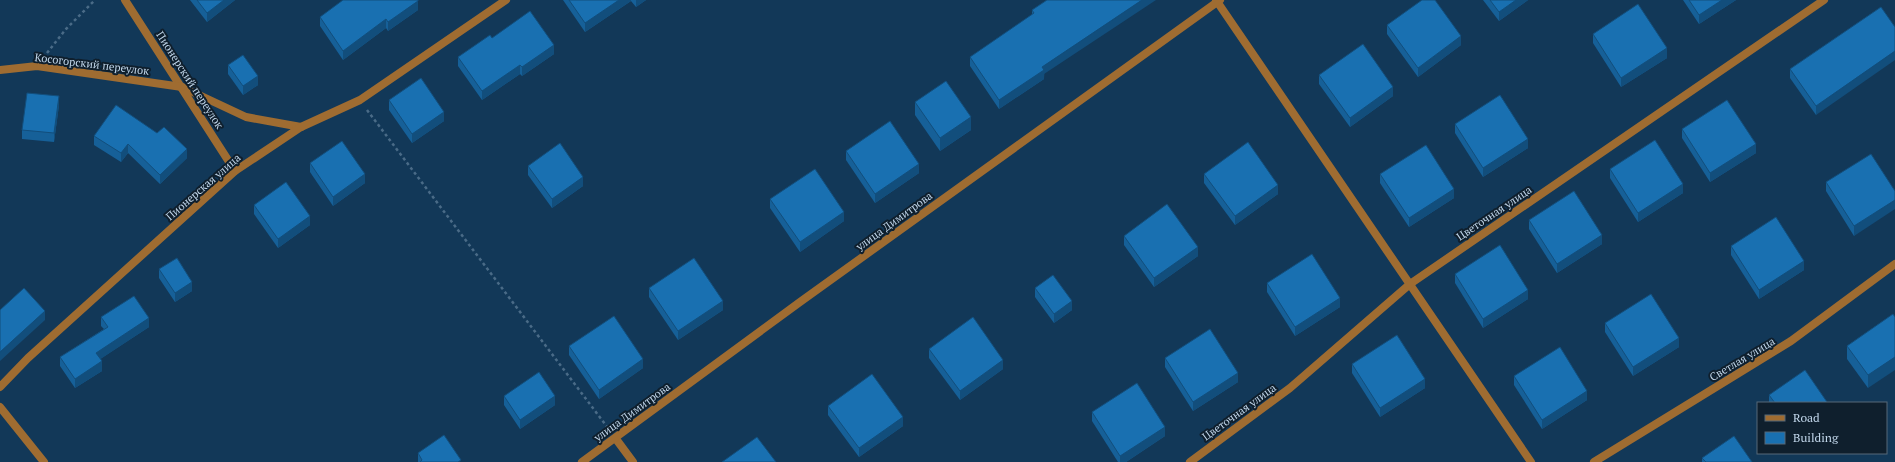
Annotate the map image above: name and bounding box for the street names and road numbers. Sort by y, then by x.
street label: Пионерский переулок [153,29,227,131]
street label: Косогорский переулок [34,50,150,78]
street label: Пионерская улица [163,150,244,223]
street label: Цветочная улица [1454,182,1535,243]
street label: улица Димитрова [852,188,935,254]
street label: Светлая улица [1707,334,1778,384]
street label: улица Димитрова [590,379,673,445]
street label: Цветочная улица [1199,380,1279,444]

